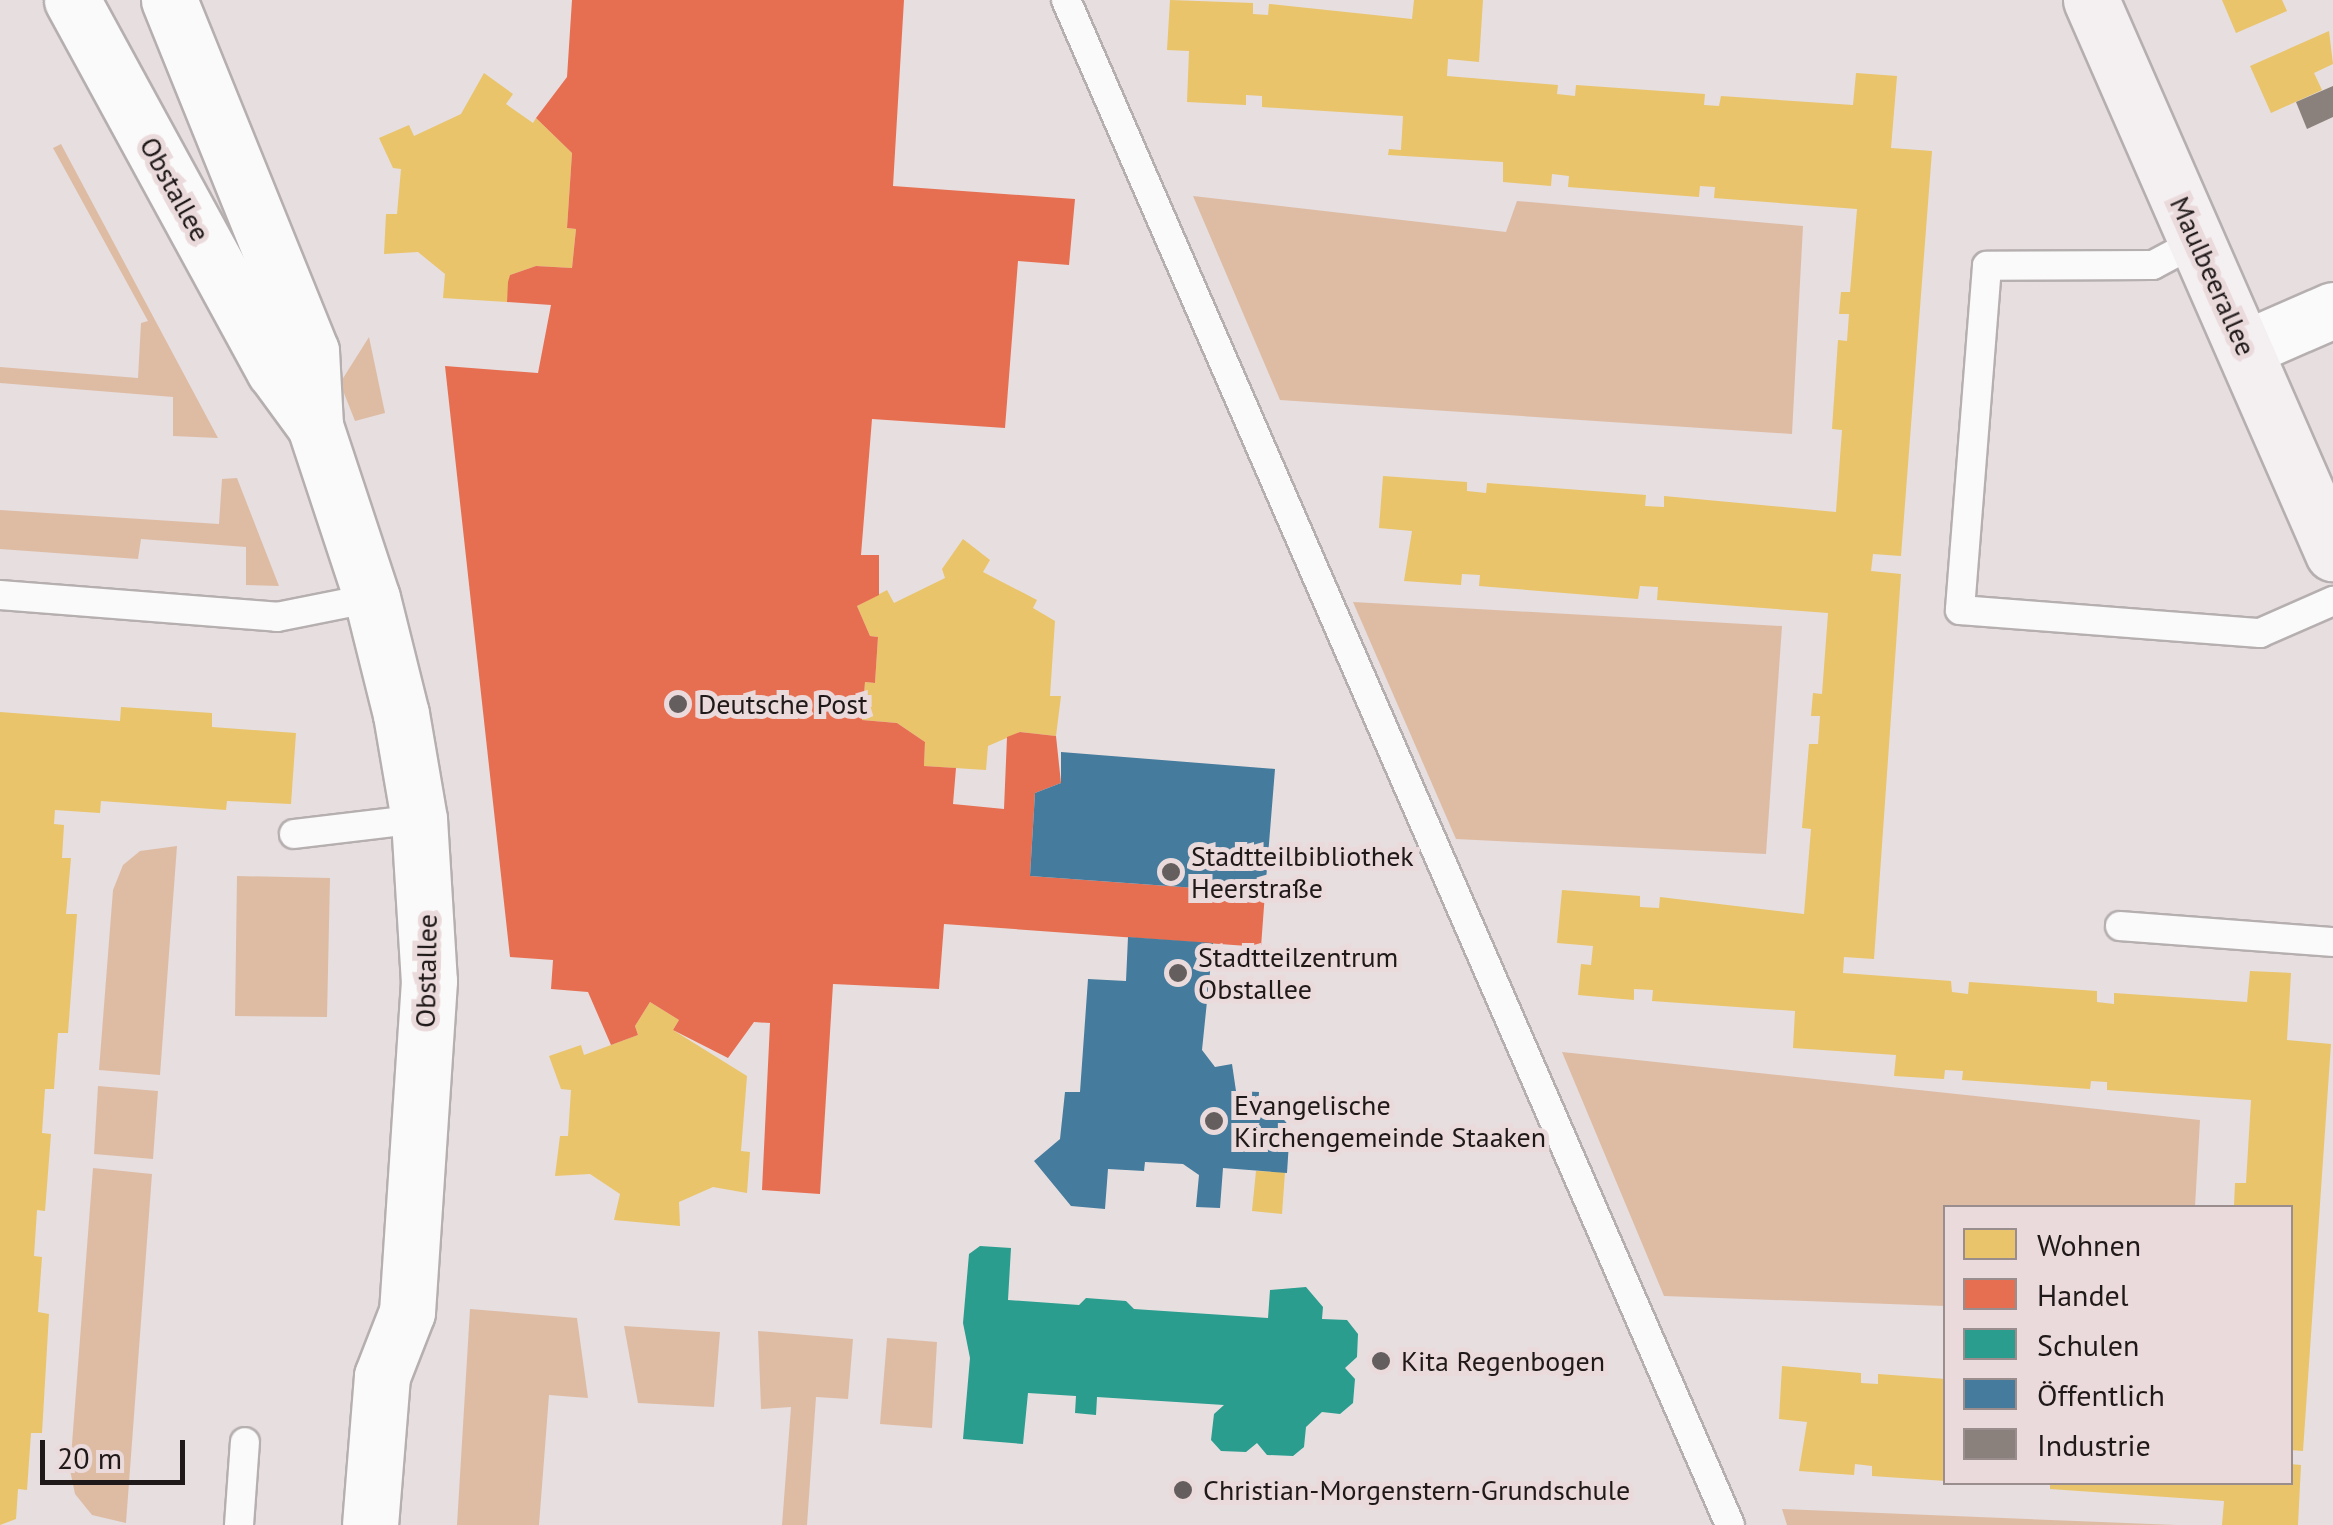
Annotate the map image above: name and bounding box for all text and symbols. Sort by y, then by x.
street label: Obstallee [133,131,217,247]
street label: Maulbeerallee [2163,191,2263,361]
place label: Deutsche Post [698,687,867,721]
marker: Deutsche Post [667,693,689,715]
place label: Stadtteilbibliothek Heerstraße [1191,839,1414,905]
marker: Stadtteilbibliothek Heerstraße [1160,861,1182,883]
street label: Obstallee [408,914,444,1028]
place label: Stadtteilzentrum Obstallee [1198,940,1398,1006]
marker: Stadtteilzentrum Obstallee [1167,962,1189,984]
place label: Evangelische Kirchengemeinde Staaken [1234,1088,1546,1154]
marker: Evangelische Kirchengemeinde Staaken [1203,1110,1225,1132]
legend [1943,1205,2293,1485]
text: Wohnen [2037,1225,2141,1264]
text: Handel [2037,1275,2129,1314]
text: Schulen [2037,1325,2139,1364]
place label: Kita Regenbogen [1401,1344,1605,1378]
marker: Kita Regenbogen [1370,1350,1392,1372]
text: Öffentlich [2037,1375,2165,1414]
scale bar [45,1420,190,1482]
text: Industrie [2037,1425,2151,1464]
text: 20 m [57,1438,122,1477]
place label: Christian-Morgenstern-Grundschule [1203,1473,1630,1507]
marker: Christian-Morgenstern-Grundschule [1172,1479,1194,1501]

